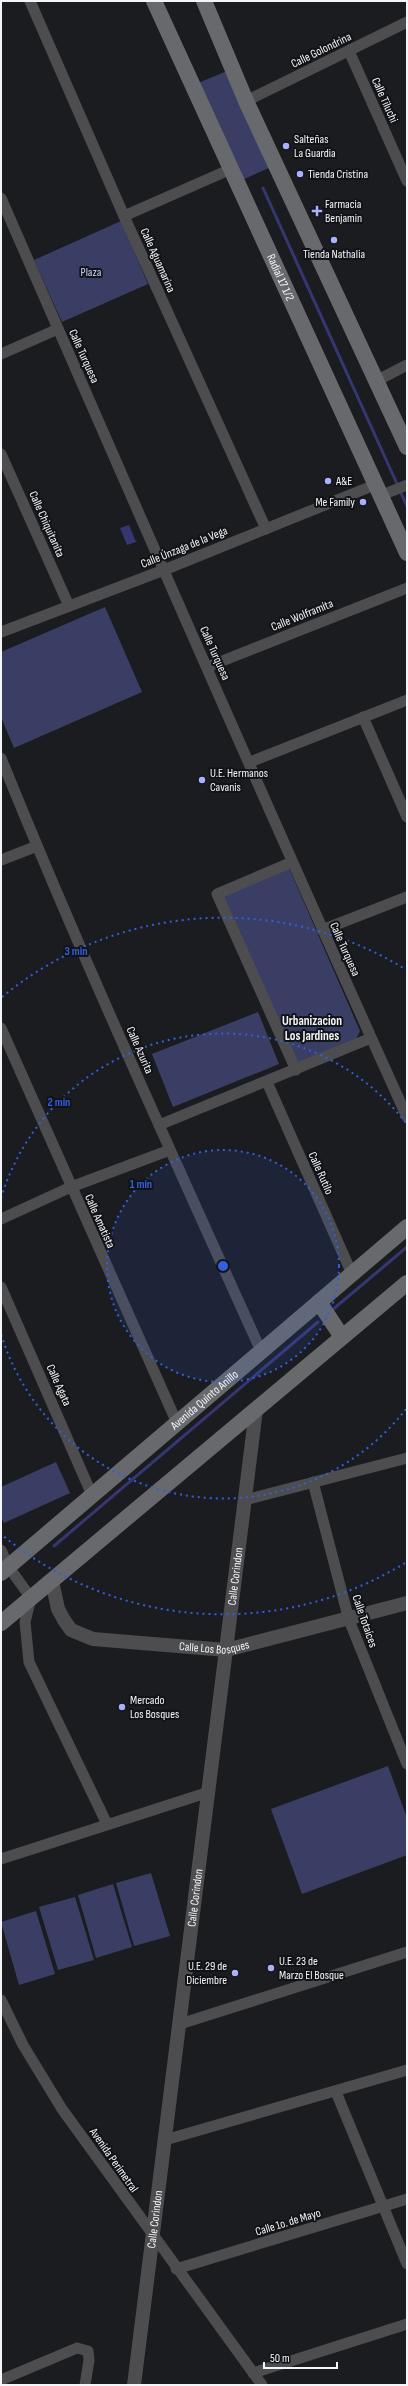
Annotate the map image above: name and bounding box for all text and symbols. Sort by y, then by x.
street label: Calle Golondrina [289,29,354,71]
street label: Calle Tiluchi [368,75,401,125]
place label: Salteñas La Guardia [294,132,336,161]
marker: Salteñas La Guardia [281,141,291,151]
place label: Tienda Cristina [308,167,368,182]
marker: Tienda Cristina [295,169,305,179]
place label: Farmacia Benjamin [325,197,362,226]
marker: Farmacia Benjamin [312,206,322,216]
street label: Calle Aguamarina [137,226,179,295]
marker: Tienda Nathalia [329,235,339,245]
place label: Tienda Nathalia [303,247,365,262]
street label: Radial 17 1/2 [263,252,297,303]
park label: Plaza [81,265,102,280]
street label: Calle Turquesa [65,327,102,386]
place label: A&E [335,474,352,489]
marker: A&E [323,476,333,486]
street label: Calle Chiquitanita [25,489,68,560]
place label: Me Family [315,495,355,510]
marker: Me Family [358,497,368,507]
street label: Calle Únzaga de la Vega [139,523,230,572]
street label: Calle Wolframita [269,596,336,635]
street label: Calle Turquesa [196,624,233,683]
place label: U.E. Hermanos Cavanis [210,766,268,795]
marker: U.E. Hermanos Cavanis [197,775,207,785]
street label: Calle Turquesa [326,920,363,979]
text: 3 min [65,944,87,959]
district label: Urbanizacion Los Jardines [282,1013,342,1044]
street label: Calle Azurita [123,1024,157,1076]
text: 2 min [48,1095,70,1110]
street label: Calle Rutilo [305,1150,337,1197]
text: 1 min [130,1177,152,1192]
street label: Calle Amatista [81,1192,118,1251]
centre of rings [216,1259,230,1273]
street label: Calle Agata [43,1362,75,1409]
street label: Avenida Quinto Anillo [167,1367,242,1434]
street label: Calle Corindon [225,1547,247,1606]
street label: Calle Totaíces [349,1593,381,1650]
street label: Calle Los Bosques [178,1637,251,1658]
place label: Mercado Los Bosques [130,1693,179,1722]
marker: Mercado Los Bosques [117,1702,127,1712]
street label: Calle Corindon [184,1868,207,1928]
place label: U.E. 23 de Marzo El Bosque [279,1954,344,1983]
place label: U.E. 29 de Diciembre [186,1959,227,1988]
marker: U.E. 23 de Marzo El Bosque [266,1963,276,1973]
marker: U.E. 29 de Diciembre [230,1968,240,1978]
street label: Avenida Perimetral [85,2124,141,2195]
street label: Calle Corindon [144,2190,166,2249]
street label: Calle 1o. de Mayo [254,2205,323,2240]
scale bar [264,2344,337,2370]
text: 50 m [270,2351,290,2366]

